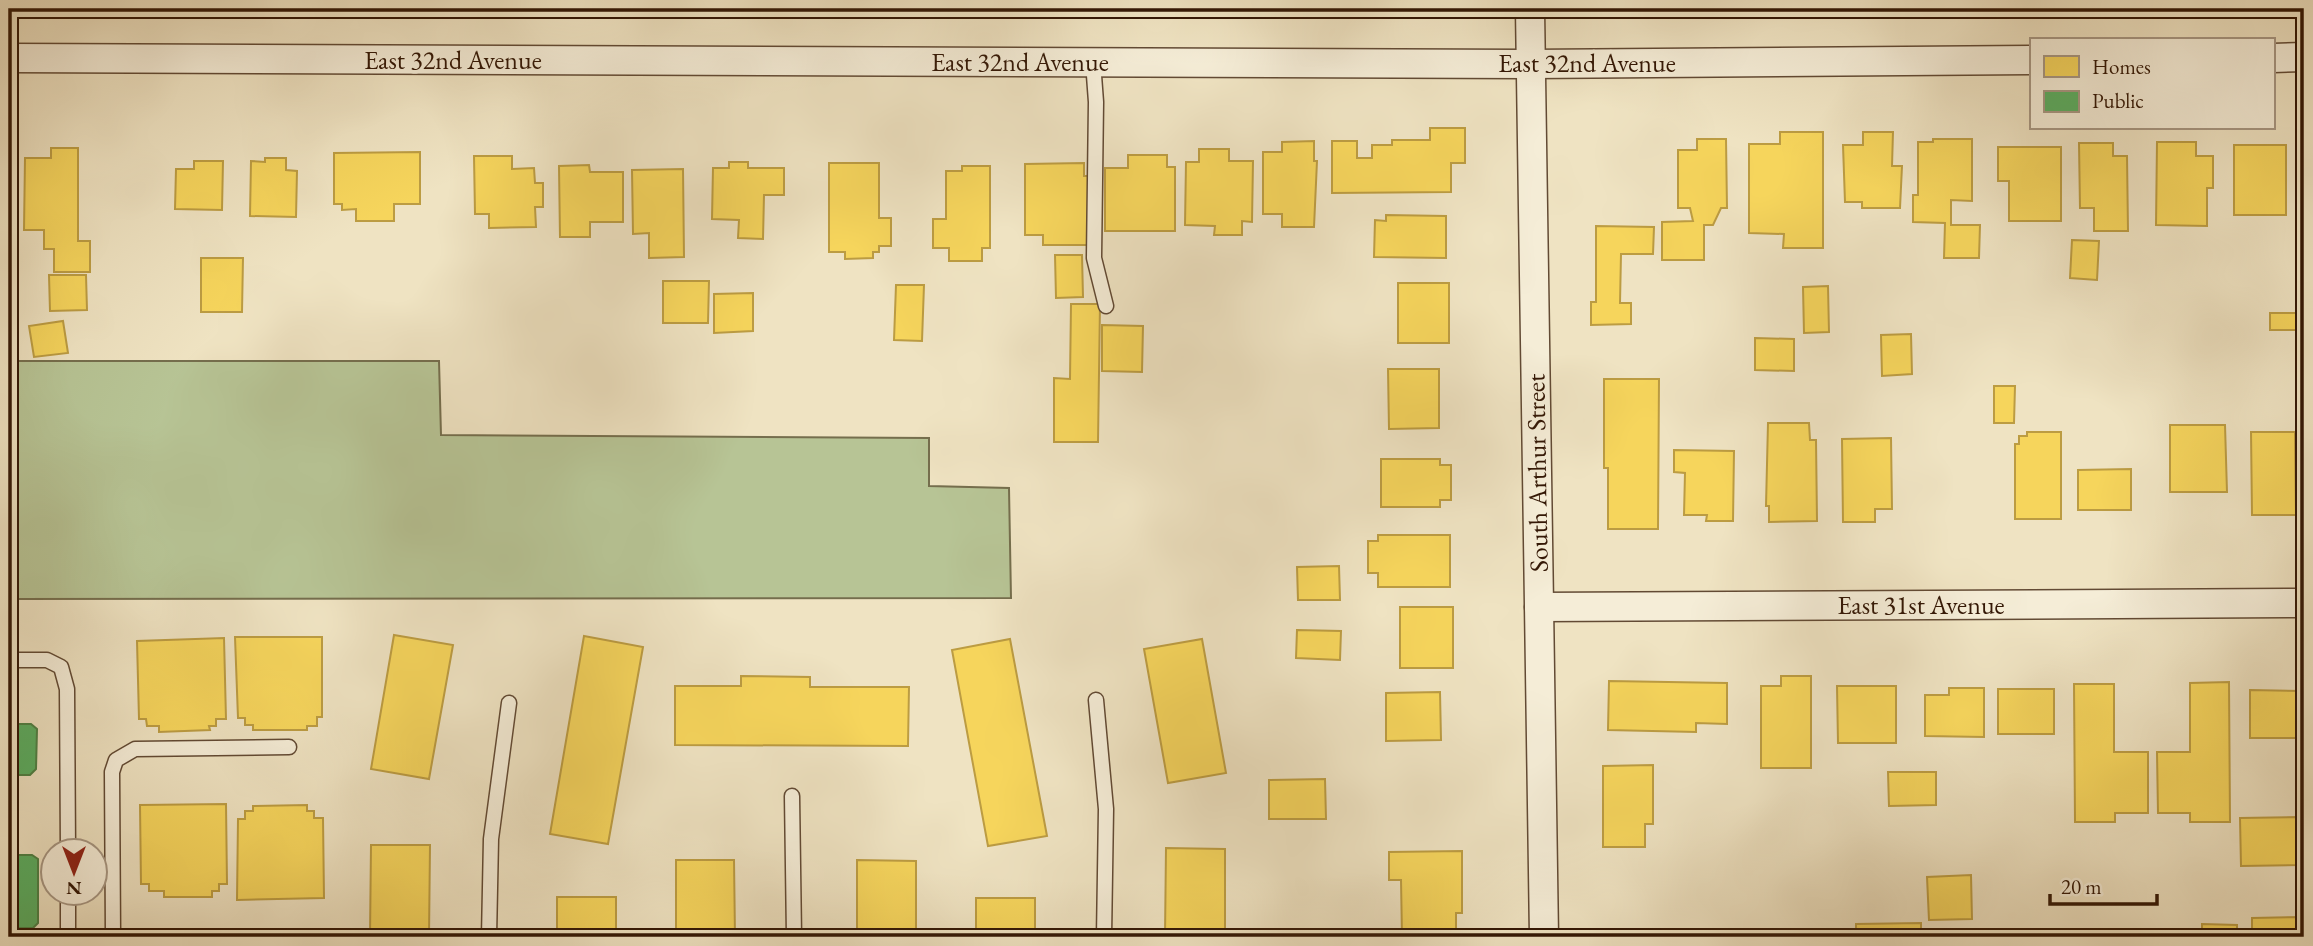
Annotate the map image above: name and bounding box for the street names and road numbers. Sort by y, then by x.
street label: East 32nd Avenue [364,43,542,77]
street label: East 32nd Avenue [931,45,1109,79]
street label: East 32nd Avenue [1498,46,1676,80]
street label: South Arthur Street [1518,374,1556,572]
street label: East 31st Avenue [1837,588,2005,622]

